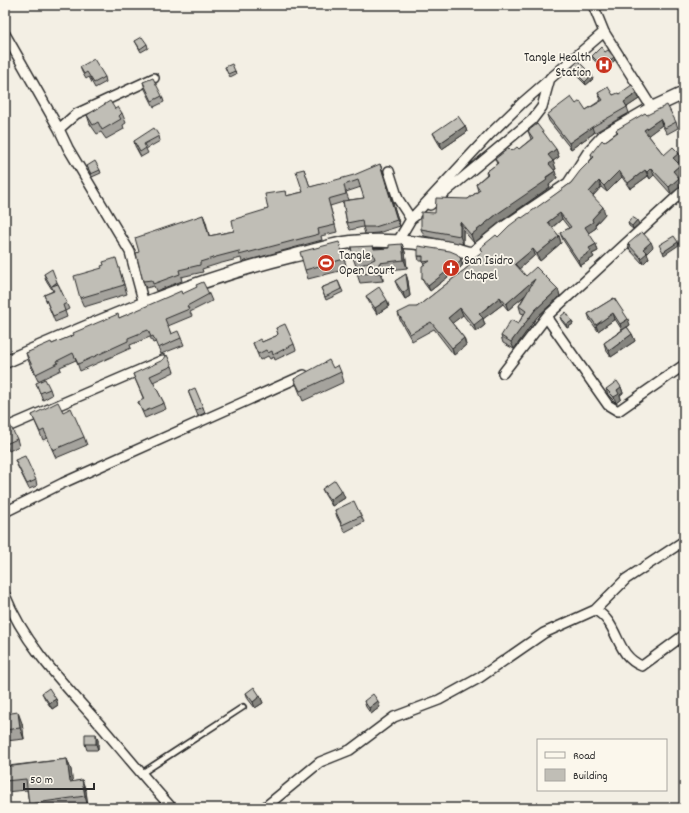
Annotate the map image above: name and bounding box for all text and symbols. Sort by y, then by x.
place label: Tangle Health Station [524,49,591,83]
hospital icon: Tangle Health Station [594,55,614,75]
place label: Tangle Open Court [339,247,395,281]
place label: San Isidro Chapel [464,252,514,286]
sports icon: Tangle Open Court [316,253,336,273]
church icon: San Isidro Chapel [441,258,461,278]
legend [537,739,667,791]
text: Road [573,748,595,765]
scale bar [24,765,94,791]
text: Building [573,768,608,785]
text: 50 m [30,772,53,789]

